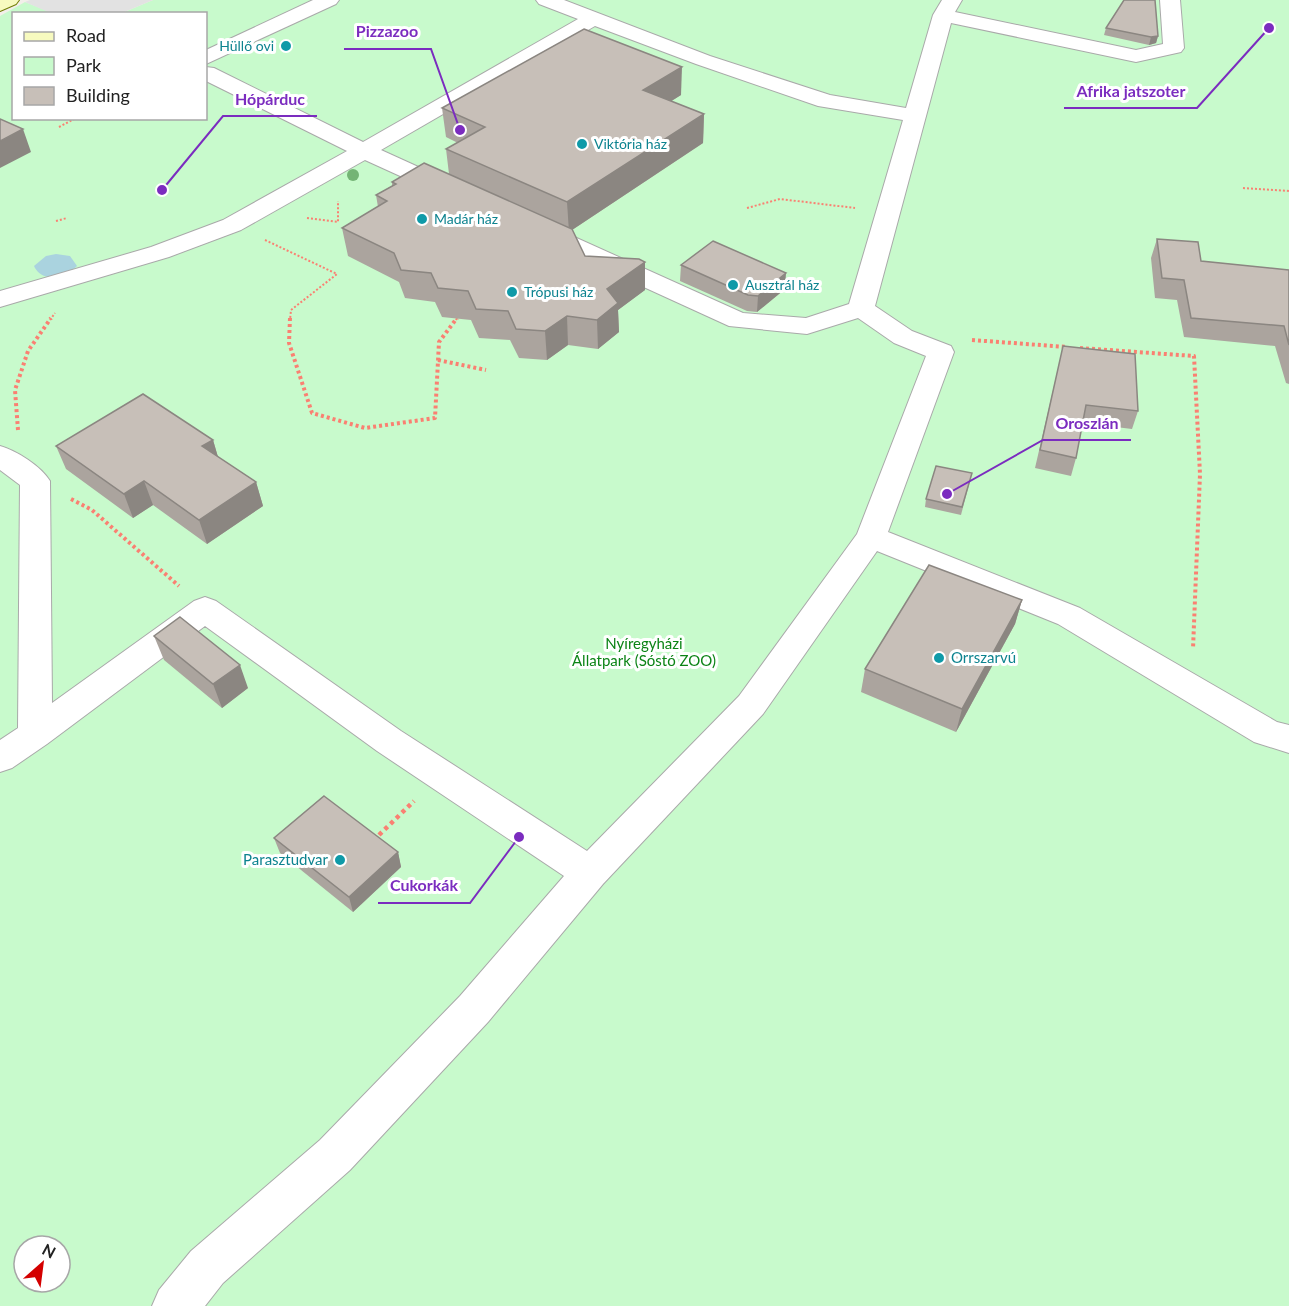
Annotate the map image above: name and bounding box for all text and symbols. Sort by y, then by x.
legend [12,12,207,120]
callout: Pizzazoo [344,15,431,49]
text: Pizzazoo [356,21,418,40]
text: Road [66,24,106,46]
place label: Hüllő ovi [219,37,274,54]
marker: Hüllő ovi [279,39,293,53]
text: Park [66,54,102,76]
callout: Afrika jatszoter [1064,74,1197,108]
text: Afrika jatszoter [1076,81,1185,100]
callout: Hópárduc [223,82,317,116]
text: Building [66,84,130,106]
text: Hópárduc [235,89,305,108]
place label: Viktória ház [594,135,667,152]
marker: Viktória ház [575,137,589,151]
place label: Madár ház [434,210,498,227]
marker: Madár ház [415,212,429,226]
place label: Ausztrál ház [745,276,819,293]
marker: Ausztrál ház [726,278,740,292]
place label: Trópusi ház [524,283,593,300]
marker: Trópusi ház [505,285,519,299]
callout: Oroszlán [1043,406,1131,440]
text: Oroszlán [1055,413,1119,432]
park label: Nyíregyházi Állatpark (Sóstó ZOO) [572,634,716,669]
place label: Orrszarvú [951,648,1016,666]
marker: Orrszarvú [932,651,946,665]
place label: Parasztudvar [243,850,329,868]
marker: Parasztudvar [333,853,347,867]
callout: Cukorkák [378,869,470,903]
text: Cukorkák [390,875,458,894]
north arrow [12,1234,72,1294]
text: N [39,1239,59,1262]

